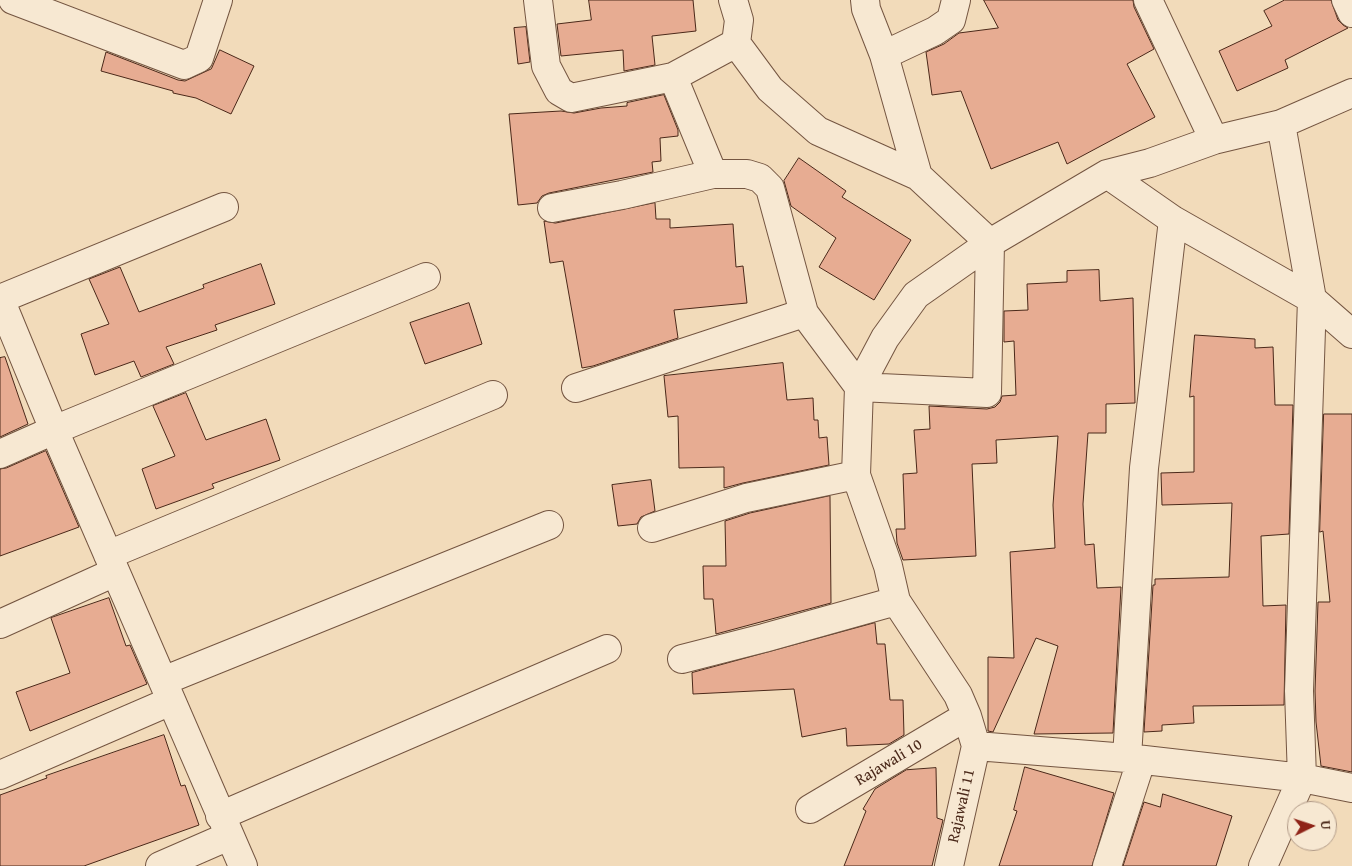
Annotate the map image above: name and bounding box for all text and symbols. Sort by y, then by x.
street label: Rajawali 10 [852,735,926,791]
street label: Rajawali 11 [944,767,980,845]
north arrow [1287,801,1337,851]
text: U [1316,820,1336,830]

